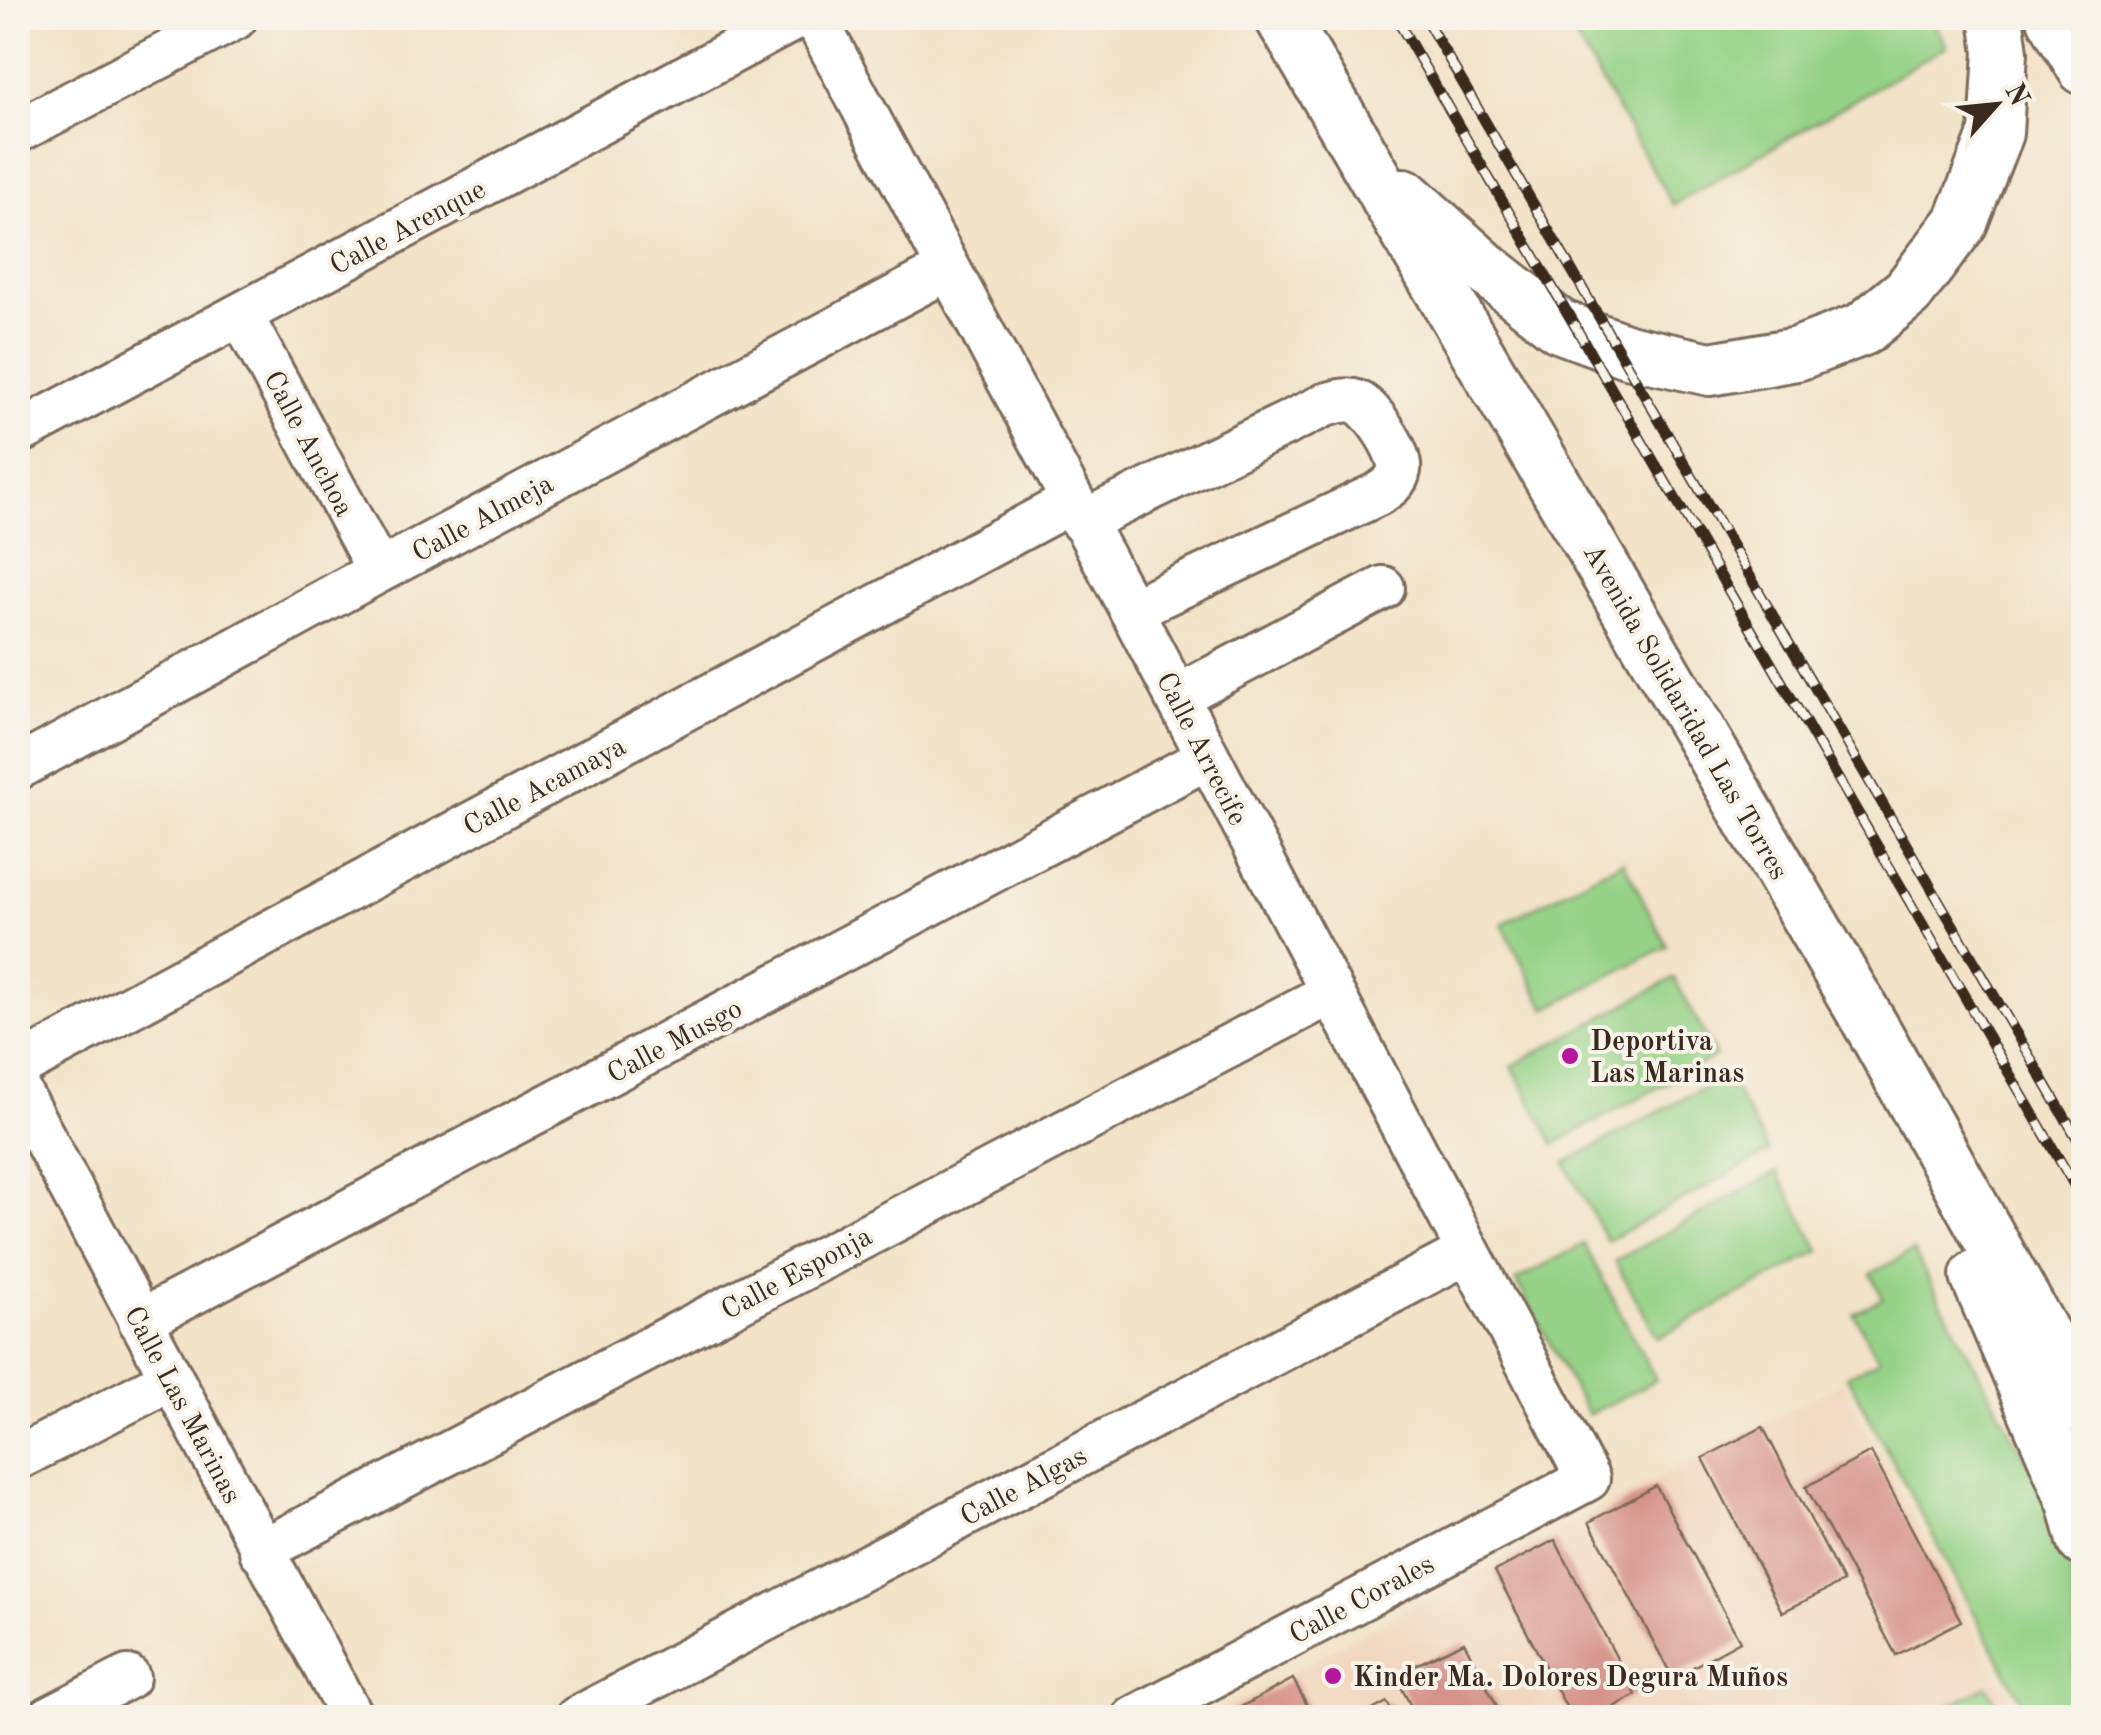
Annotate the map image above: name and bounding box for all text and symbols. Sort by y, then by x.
north arrow [1946,55,2046,155]
text: N [1998,79,2033,111]
street label: Calle Arenque [326,176,491,281]
street label: Calle Anchoa [257,367,357,522]
street label: Calle Almeja [408,471,559,568]
street label: Avenida Solidaridad Las Torres [1577,540,1792,885]
street label: Calle Arrecife [1150,668,1251,830]
street label: Calle Acamaya [460,733,631,842]
street label: Calle Musgo [603,996,747,1090]
place label: Deportiva Las Marinas [1590,1029,1744,1089]
marker: Deportiva Las Marinas [1559,1045,1581,1067]
street label: Calle Esponja [717,1223,878,1326]
street label: Calle Las Marinas [118,1302,245,1508]
street label: Calle Algas [957,1443,1092,1533]
street label: Calle Corales [1286,1551,1439,1650]
marker: Kinder Ma. Dolores Degura Muños [1322,1665,1344,1687]
place label: Kinder Ma. Dolores Degura Muños [1353,1665,1788,1693]

